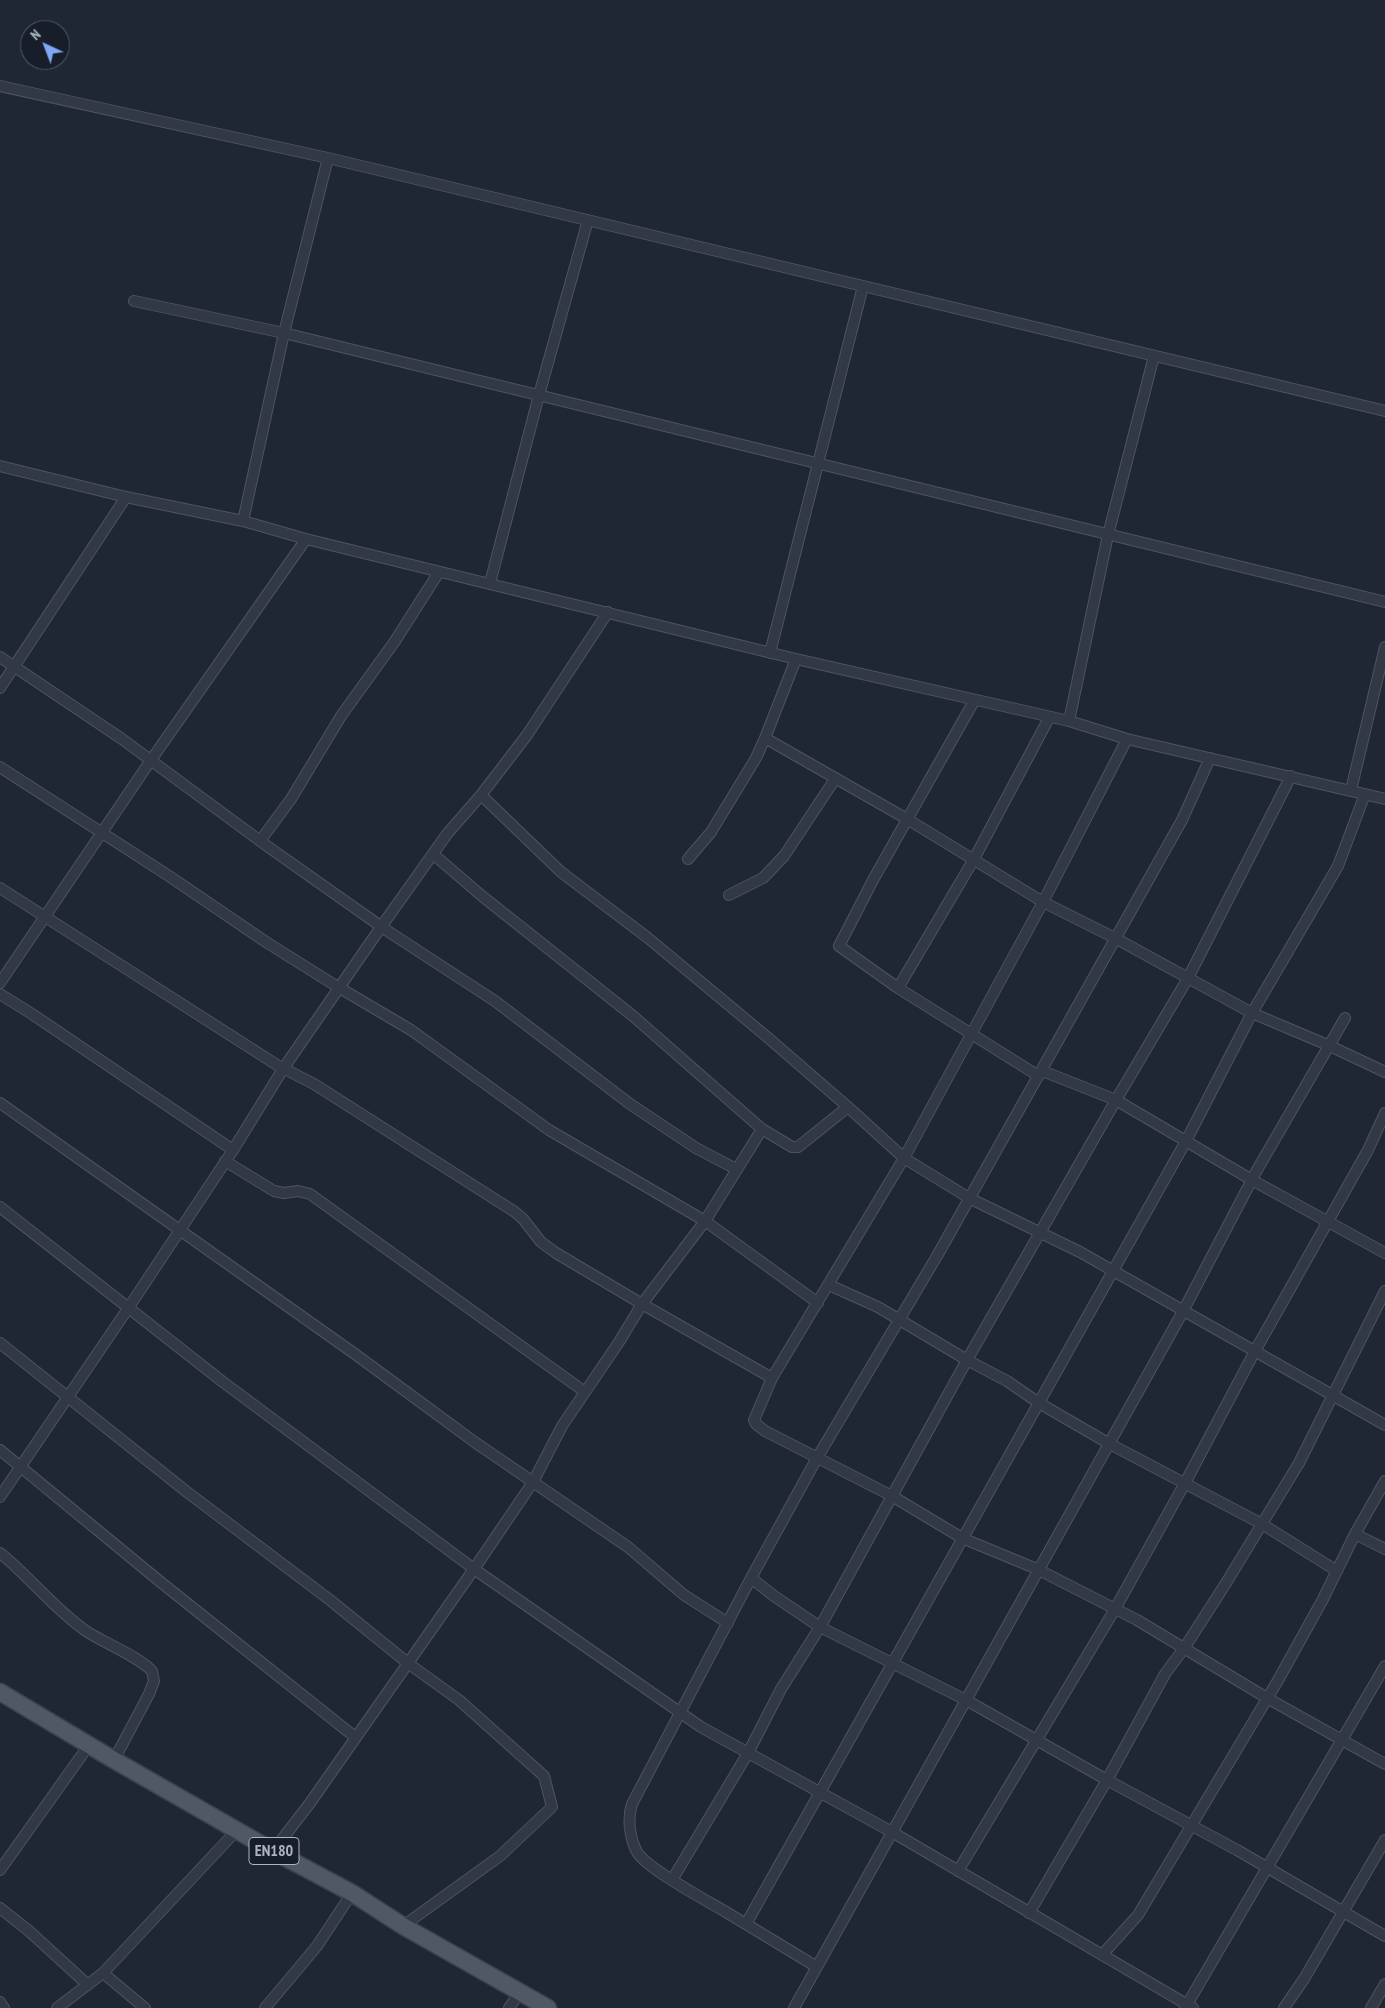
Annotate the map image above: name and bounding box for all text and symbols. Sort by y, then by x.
north arrow [20,20,70,70]
text: N [27,26,44,44]
road number: EN180 [249,1838,299,1864]

